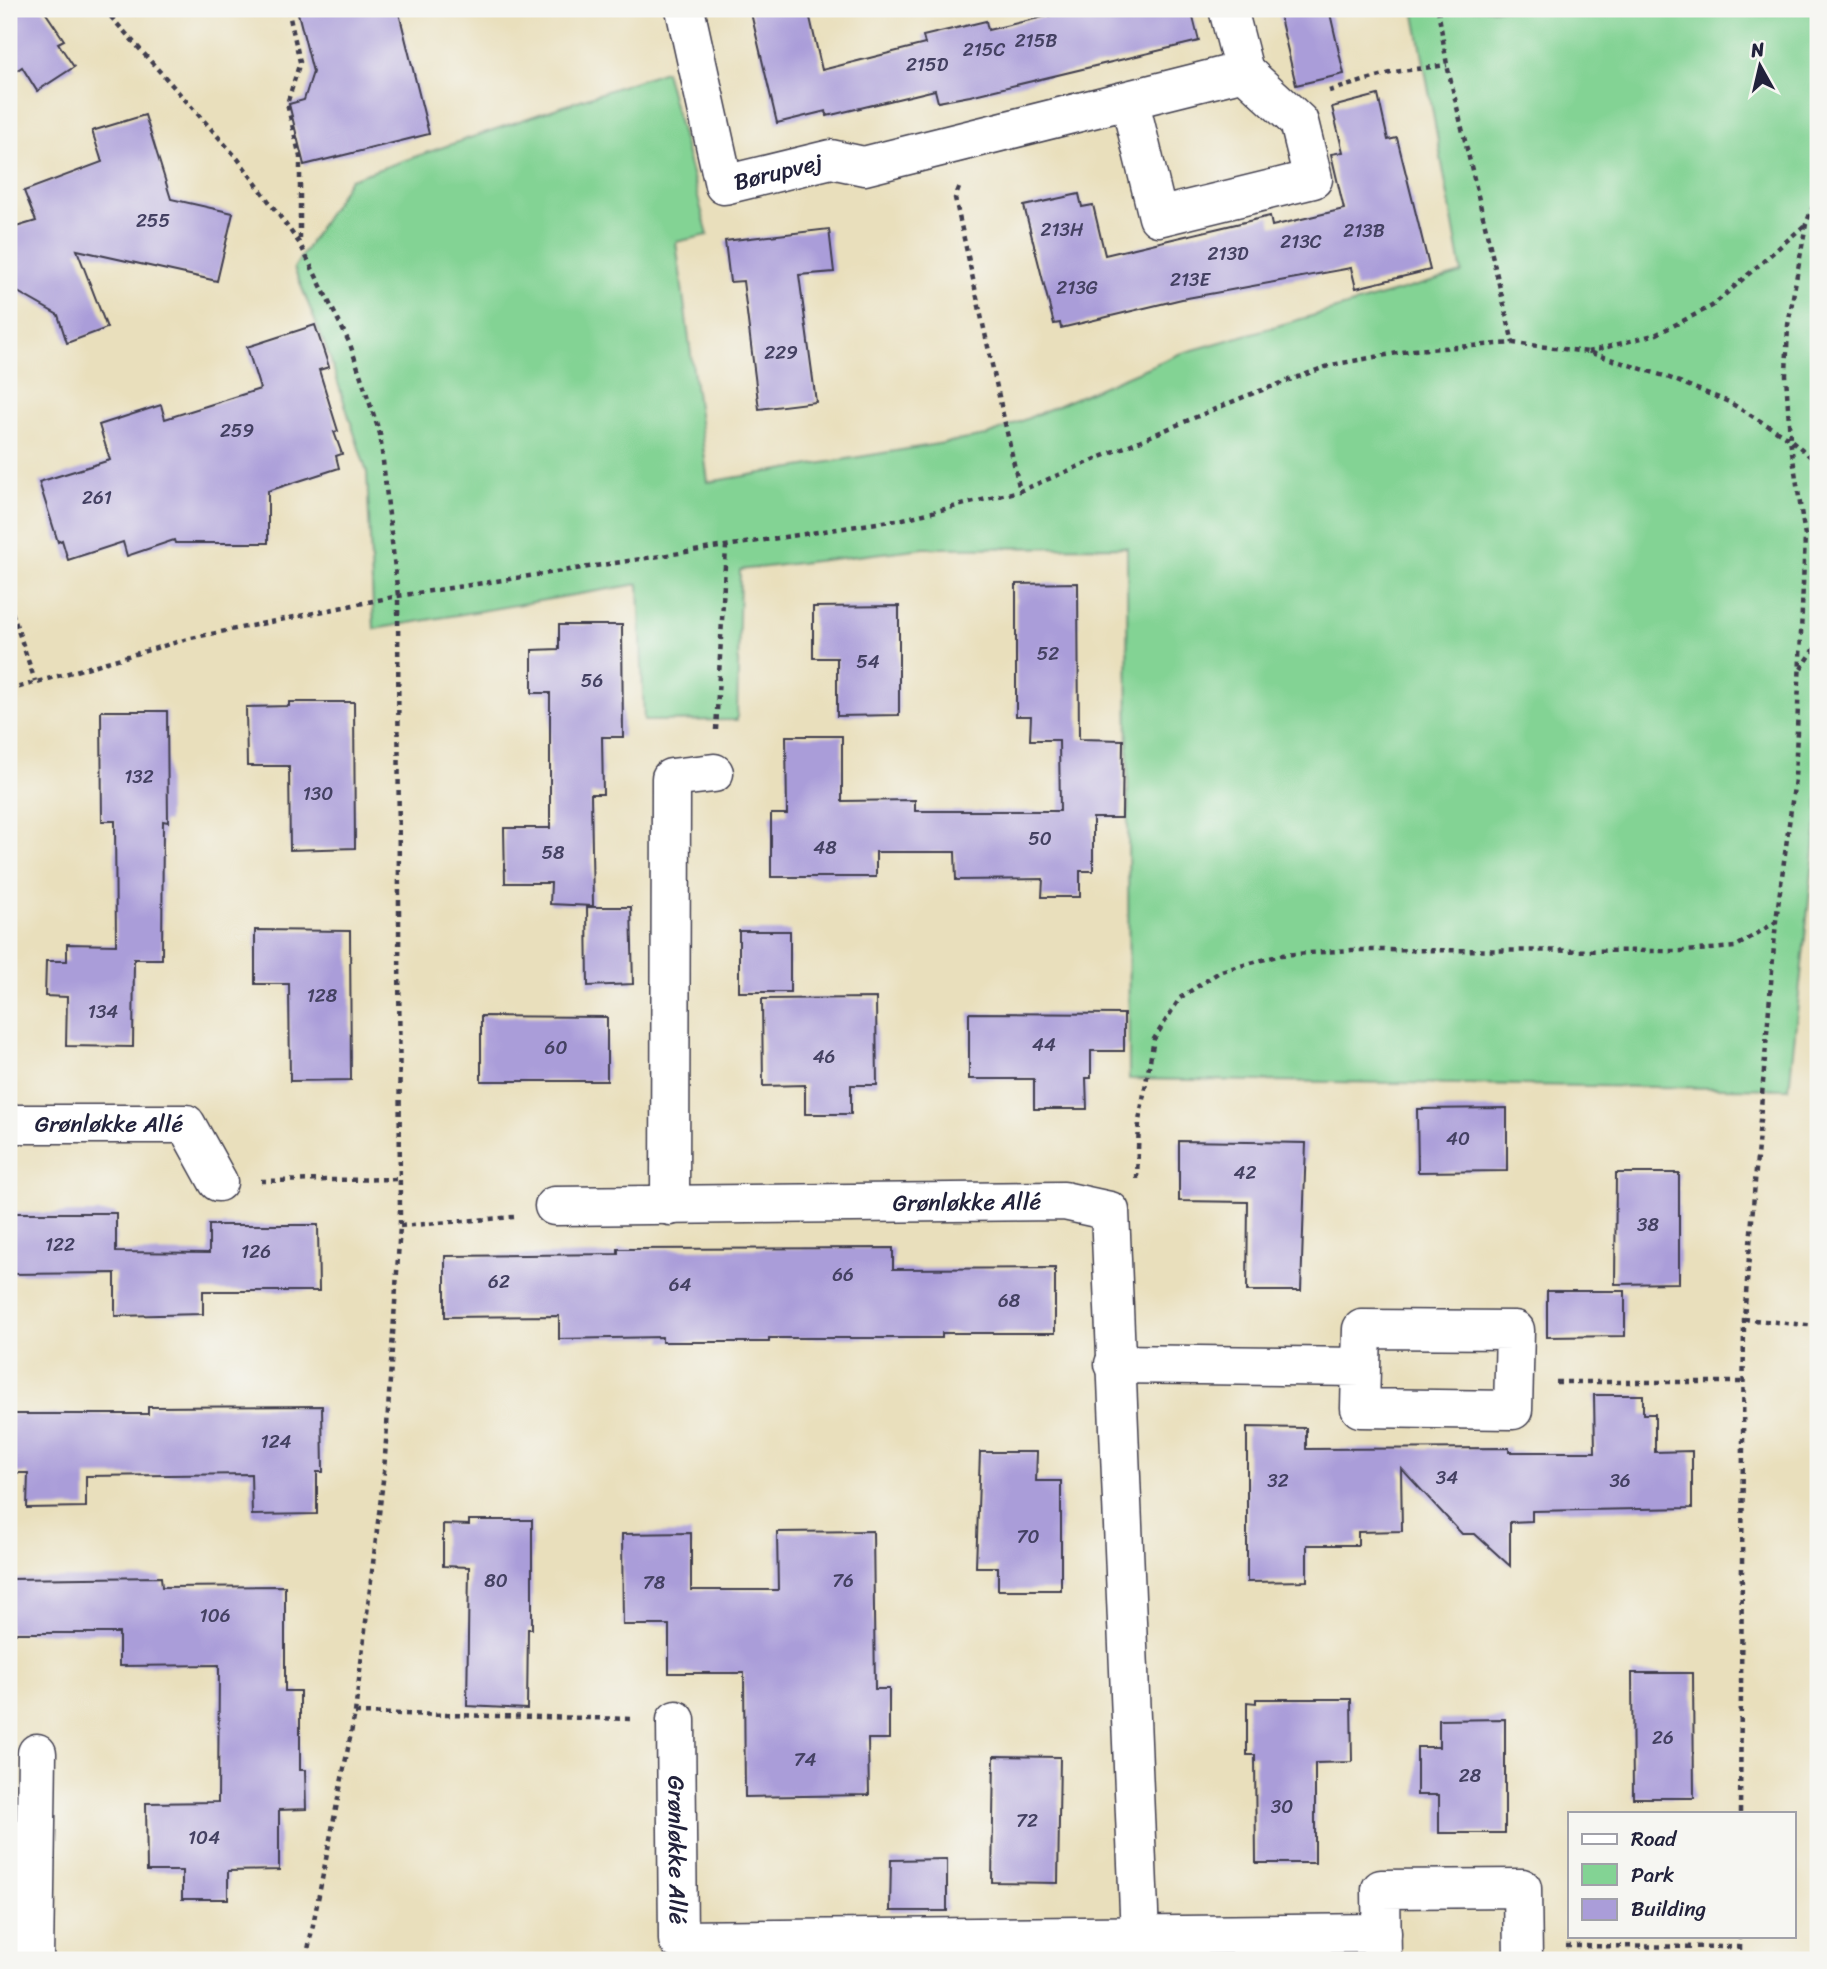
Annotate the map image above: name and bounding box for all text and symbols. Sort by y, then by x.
house number: 215B [1015,24,1057,57]
north arrow [1726,32,1796,102]
text: N [1748,32,1767,67]
house number: 215C [963,33,1005,66]
house number: 215D [906,48,949,81]
street label: Børupvej [730,142,827,203]
house number: 255 [136,204,170,237]
house number: 213H [1041,213,1084,246]
house number: 213B [1343,214,1385,247]
house number: 213C [1280,225,1322,258]
house number: 213D [1208,237,1249,270]
house number: 213E [1170,263,1211,296]
house number: 213G [1056,271,1098,304]
house number: 229 [764,336,798,369]
house number: 259 [220,414,254,447]
house number: 261 [82,481,112,514]
house number: 52 [1037,637,1059,670]
house number: 54 [856,645,880,678]
house number: 56 [581,664,603,697]
house number: 132 [124,760,154,793]
house number: 130 [303,777,333,810]
house number: 50 [1028,822,1052,855]
house number: 48 [813,831,837,864]
house number: 58 [541,836,565,869]
house number: 128 [307,979,338,1012]
house number: 134 [88,995,118,1028]
house number: 44 [1032,1028,1056,1061]
house number: 60 [545,1031,567,1064]
house number: 46 [813,1040,835,1073]
street label: Grønløkke Allé [35,1104,183,1145]
house number: 40 [1446,1122,1470,1155]
house number: 42 [1234,1156,1256,1189]
street label: Grønløkke Allé [893,1181,1042,1224]
house number: 38 [1637,1208,1659,1241]
house number: 122 [45,1228,75,1261]
house number: 126 [241,1235,271,1268]
house number: 66 [832,1258,854,1291]
house number: 62 [488,1265,510,1298]
house number: 64 [669,1268,691,1301]
house number: 68 [998,1284,1021,1317]
house number: 124 [261,1425,292,1458]
house number: 34 [1436,1461,1458,1494]
house number: 32 [1267,1464,1289,1497]
house number: 36 [1609,1464,1631,1497]
house number: 70 [1017,1520,1039,1553]
house number: 80 [484,1564,508,1597]
house number: 76 [832,1564,854,1597]
house number: 78 [643,1566,666,1599]
house number: 106 [200,1599,230,1632]
house number: 26 [1652,1721,1674,1754]
house number: 74 [794,1743,816,1776]
house number: 28 [1459,1759,1482,1792]
street label: Grønløkke Allé [656,1776,698,1925]
house number: 30 [1271,1790,1293,1823]
house number: 72 [1016,1804,1038,1837]
legend [1568,1812,1796,1938]
text: Road [1631,1820,1678,1858]
house number: 104 [188,1821,220,1854]
text: Park [1631,1856,1674,1894]
text: Building [1631,1890,1707,1928]

